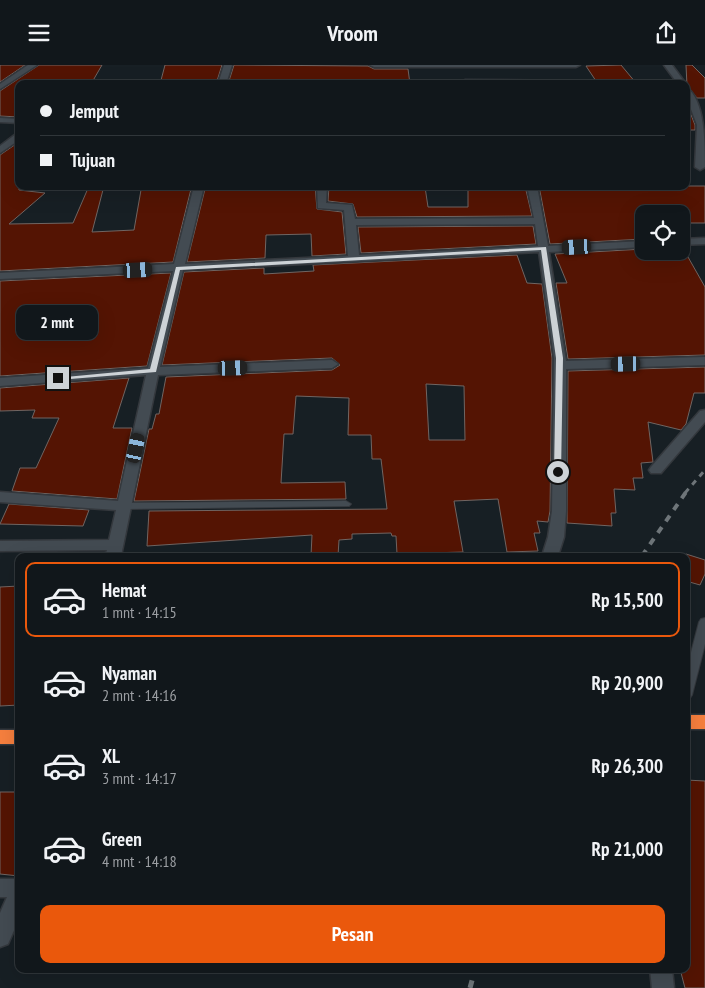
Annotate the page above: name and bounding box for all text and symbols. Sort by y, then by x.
icon: menu [25,19,53,47]
text: Vroom [327,19,378,47]
icon: share [652,19,680,47]
text: Jemput [70,99,119,123]
text: Tujuan [70,148,115,172]
map controls [635,205,690,260]
button: locate [635,205,690,260]
car [561,239,592,255]
car [122,262,153,278]
callout: 2 mnt [17,305,99,341]
text: 2 mnt [40,312,74,332]
car [610,356,641,372]
car [217,360,248,376]
route end [47,367,69,389]
car [125,432,146,464]
route start [547,461,569,483]
icon: car [42,577,87,622]
text: Hemat [102,578,146,602]
text: Rp 15,500 [592,588,663,612]
text: 1 mnt · 14:15 [102,602,177,622]
icon: car [42,660,87,705]
text: Nyaman [102,661,157,685]
text: Rp 20,900 [592,671,663,695]
text: 2 mnt · 14:16 [102,685,177,705]
icon: car [42,743,87,788]
text: XL [102,744,120,768]
text: Rp 26,300 [592,754,663,778]
text: 3 mnt · 14:17 [102,768,177,788]
icon: car [42,826,87,871]
text: Green [102,827,142,851]
text: Rp 21,000 [592,837,663,861]
text: 4 mnt · 14:18 [102,851,177,871]
button: Pesan [40,905,665,963]

